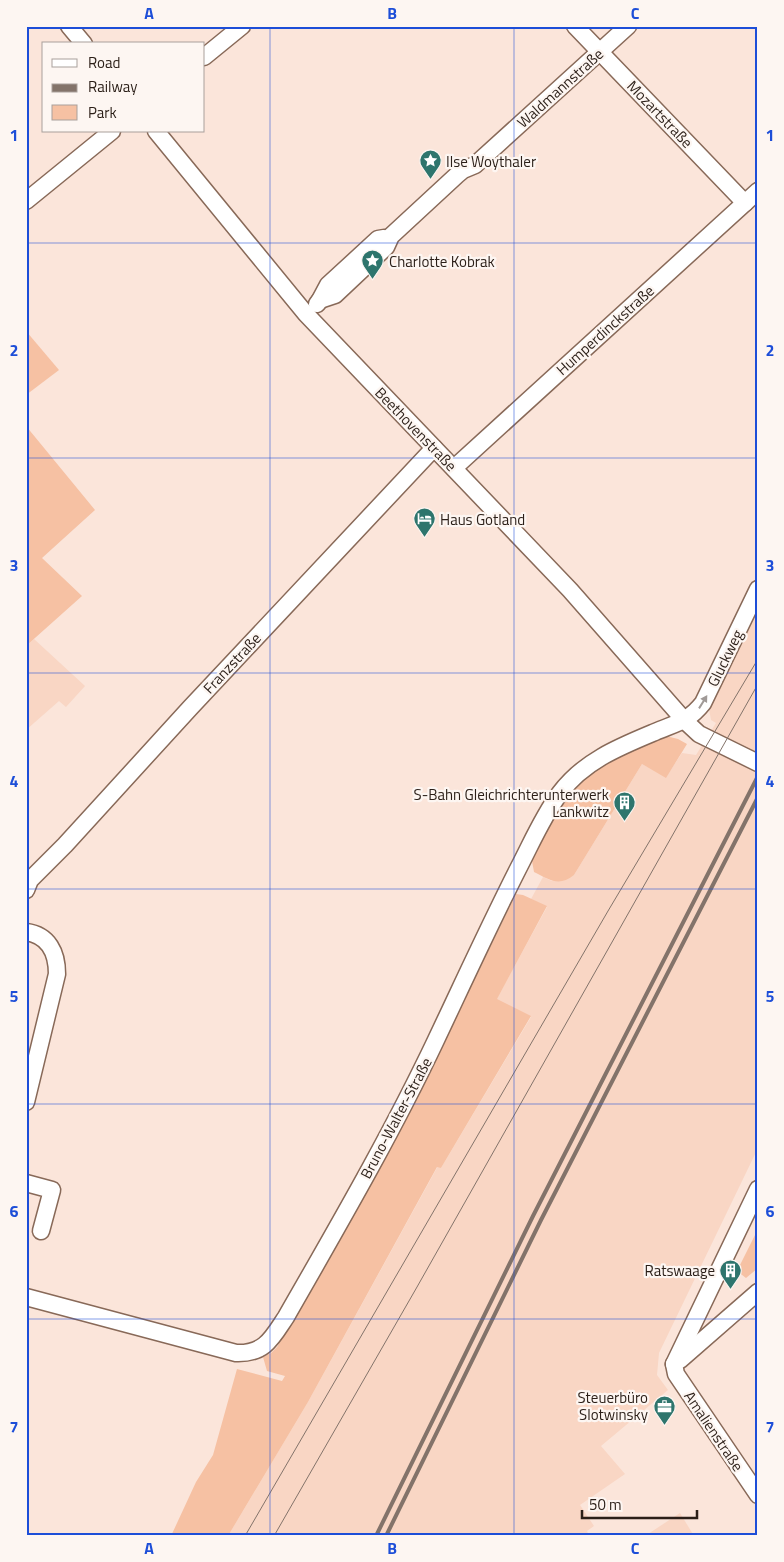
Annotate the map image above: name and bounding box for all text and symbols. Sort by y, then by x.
text: A [144,1,154,25]
text: B [387,1,397,25]
text: C [631,1,640,25]
legend [42,42,205,132]
street label: Waldmannstraße [512,43,608,133]
text: Road [88,51,120,74]
text: Railway [88,75,138,98]
street label: Mozartstraße [622,75,698,153]
text: Park [88,101,117,124]
text: 1 [10,123,18,147]
text: 1 [766,123,774,147]
place icon: Ilse Woythaler [418,149,442,180]
place label: Ilse Woythaler [446,150,536,173]
place icon: Charlotte Kobrak [361,249,385,280]
place label: Charlotte Kobrak [389,250,495,273]
street label: Humperdinckstraße [551,280,659,380]
text: 2 [10,338,18,362]
text: 2 [766,338,774,362]
street label: Beethovenstraße [370,382,462,476]
hotel icon: Haus Gotland [412,507,436,538]
place label: Haus Gotland [440,508,525,531]
text: 3 [10,553,18,577]
text: 3 [766,553,774,577]
street label: Gluckweg [701,625,749,690]
street label: Franzstraße [198,627,266,699]
one-way arrow [698,696,707,709]
text: 4 [10,769,19,793]
text: 4 [766,769,775,793]
place label: S-Bahn Gleichrichterunterwerk Lankwitz [414,783,609,823]
building icon: S-Bahn Gleichrichterunterwerk Lankwitz [613,791,637,822]
text: 5 [10,984,19,1008]
text: 5 [766,984,775,1008]
street label: Bruno-Walter-Straße [354,1053,438,1183]
text: 6 [10,1199,19,1223]
text: 6 [766,1199,775,1223]
building icon: Ratswaage [719,1258,743,1289]
place label: Ratswaage [644,1259,715,1282]
place label: Steuerbüro Slotwinsky [578,1386,648,1426]
street label: Amalienstraße [679,1386,749,1476]
office icon: Steuerbüro Slotwinsky [652,1394,676,1425]
text: 7 [10,1415,18,1439]
text: 7 [766,1415,774,1439]
scale bar [582,1487,696,1519]
text: 50 m [589,1493,622,1516]
text: A [144,1536,154,1560]
text: B [387,1536,397,1560]
text: C [631,1536,640,1560]

